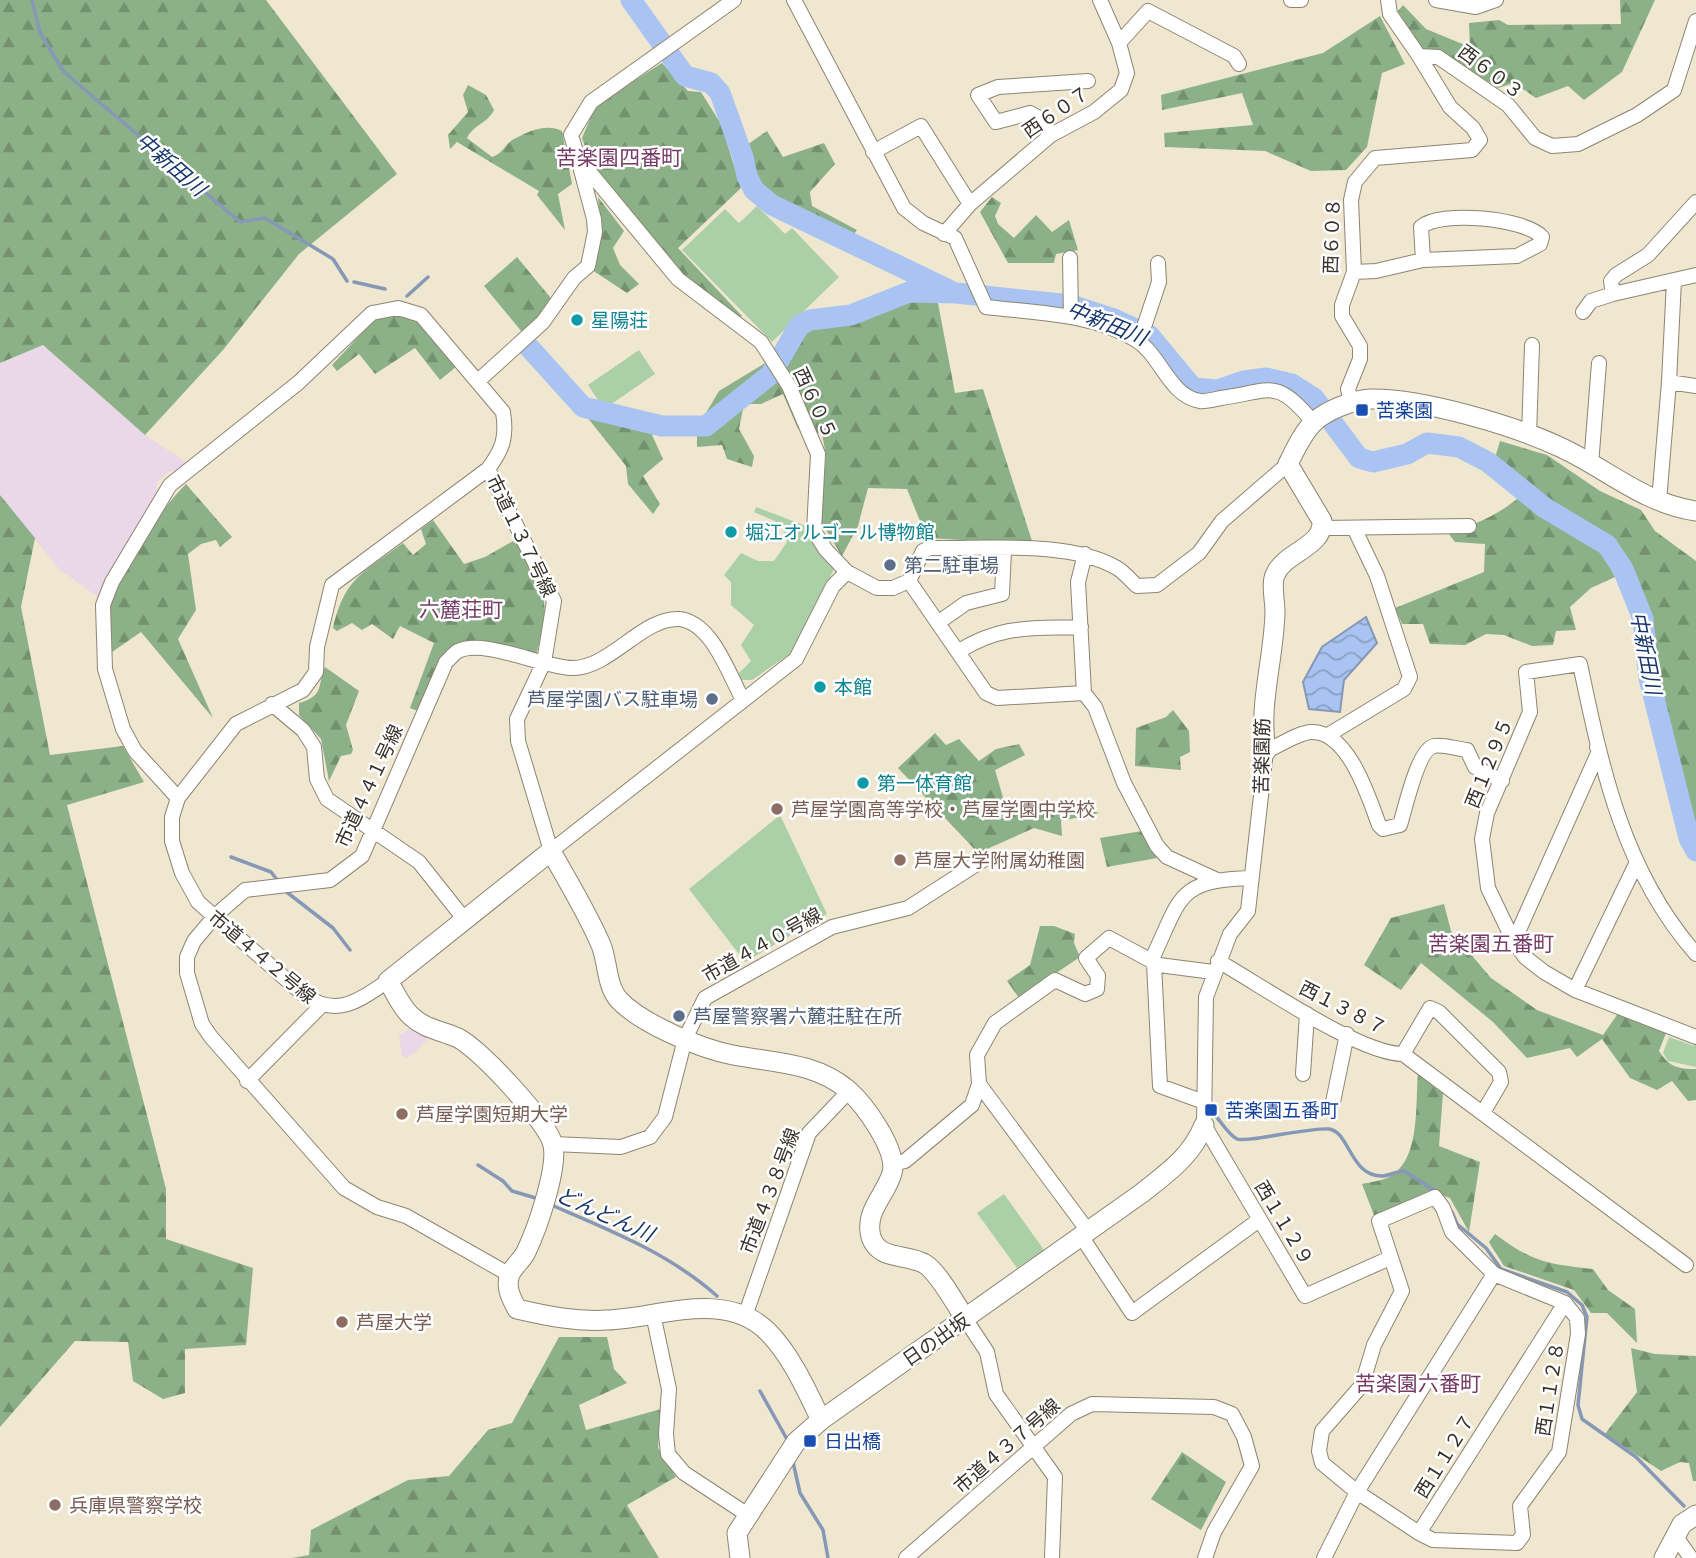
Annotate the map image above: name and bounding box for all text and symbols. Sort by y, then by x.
street label: 西６０３ [1454,40,1528,104]
street label: 西６０７ [1018,81,1094,143]
water label: 中新田川 [131,127,212,202]
district label: 苦楽園四番町 [556,145,682,170]
street label: 西６０８ [1319,198,1345,274]
water label: 中新田川 [1063,296,1152,351]
place label: 星陽荘 [591,309,648,332]
marker: 星陽荘 [569,312,585,328]
street label: 西６０５ [789,364,841,442]
place label: 苦楽園 [1376,399,1433,422]
marker: 苦楽園 [1354,402,1370,418]
street label: 市道１３７号線 [482,471,560,601]
place label: 堀江オルゴール博物館 [745,521,935,544]
marker: 堀江オルゴール博物館 [723,524,739,540]
place label: 第二駐車場 [904,554,999,577]
marker: 第二駐車場 [882,557,898,573]
district label: 六麓荘町 [419,597,503,622]
water label: 中新田川 [1626,609,1667,699]
place label: 本館 [834,676,872,699]
marker: 本館 [812,679,828,695]
place label: 芦屋学園バス駐車場 [527,688,698,711]
marker: 芦屋学園バス駐車場 [704,691,720,707]
street label: 西１２９５ [1461,715,1517,811]
street label: 苦楽園筋 [1250,718,1274,794]
street label: 市道４４１号線 [330,721,408,851]
place label: 第一体育館 [877,772,972,795]
marker: 第一体育館 [855,775,871,791]
place label: 芦屋学園高等学校・芦屋学園中学校 [791,798,1095,821]
marker: 芦屋学園高等学校・芦屋学園中学校 [769,801,785,817]
place label: 芦屋大学附属幼稚園 [914,849,1085,872]
marker: 芦屋大学附属幼稚園 [892,852,908,868]
street label: 市道４４０号線 [698,903,826,987]
street label: 市道４４２号線 [204,905,320,1009]
district label: 苦楽園五番町 [1428,931,1554,956]
street label: 西１３８７ [1295,976,1391,1040]
place label: 芦屋警察署六麓荘駐在所 [693,1005,902,1028]
marker: 芦屋警察署六麓荘駐在所 [671,1008,687,1024]
place label: 苦楽園五番町 [1225,1099,1339,1122]
marker: 苦楽園五番町 [1203,1102,1219,1118]
place label: 芦屋学園短期大学 [416,1103,568,1126]
marker: 芦屋学園短期大学 [394,1106,410,1122]
street label: 市道４３８号線 [735,1125,805,1257]
street label: 西１１２９ [1250,1176,1318,1270]
water label: どんどん川 [552,1181,660,1247]
street label: 日の出坂 [898,1309,974,1371]
place label: 芦屋大学 [356,1311,432,1334]
marker: 芦屋大学 [334,1314,350,1330]
street label: 西１１２８ [1531,1340,1569,1438]
district label: 苦楽園六番町 [1355,1371,1481,1396]
street label: 市道４３７号線 [949,1394,1065,1498]
street label: 西１１２７ [1410,1410,1480,1502]
place label: 日出橋 [824,1430,881,1453]
marker: 日出橋 [802,1433,818,1449]
place label: 兵庫県警察学校 [69,1494,202,1517]
marker: 兵庫県警察学校 [47,1497,63,1513]

